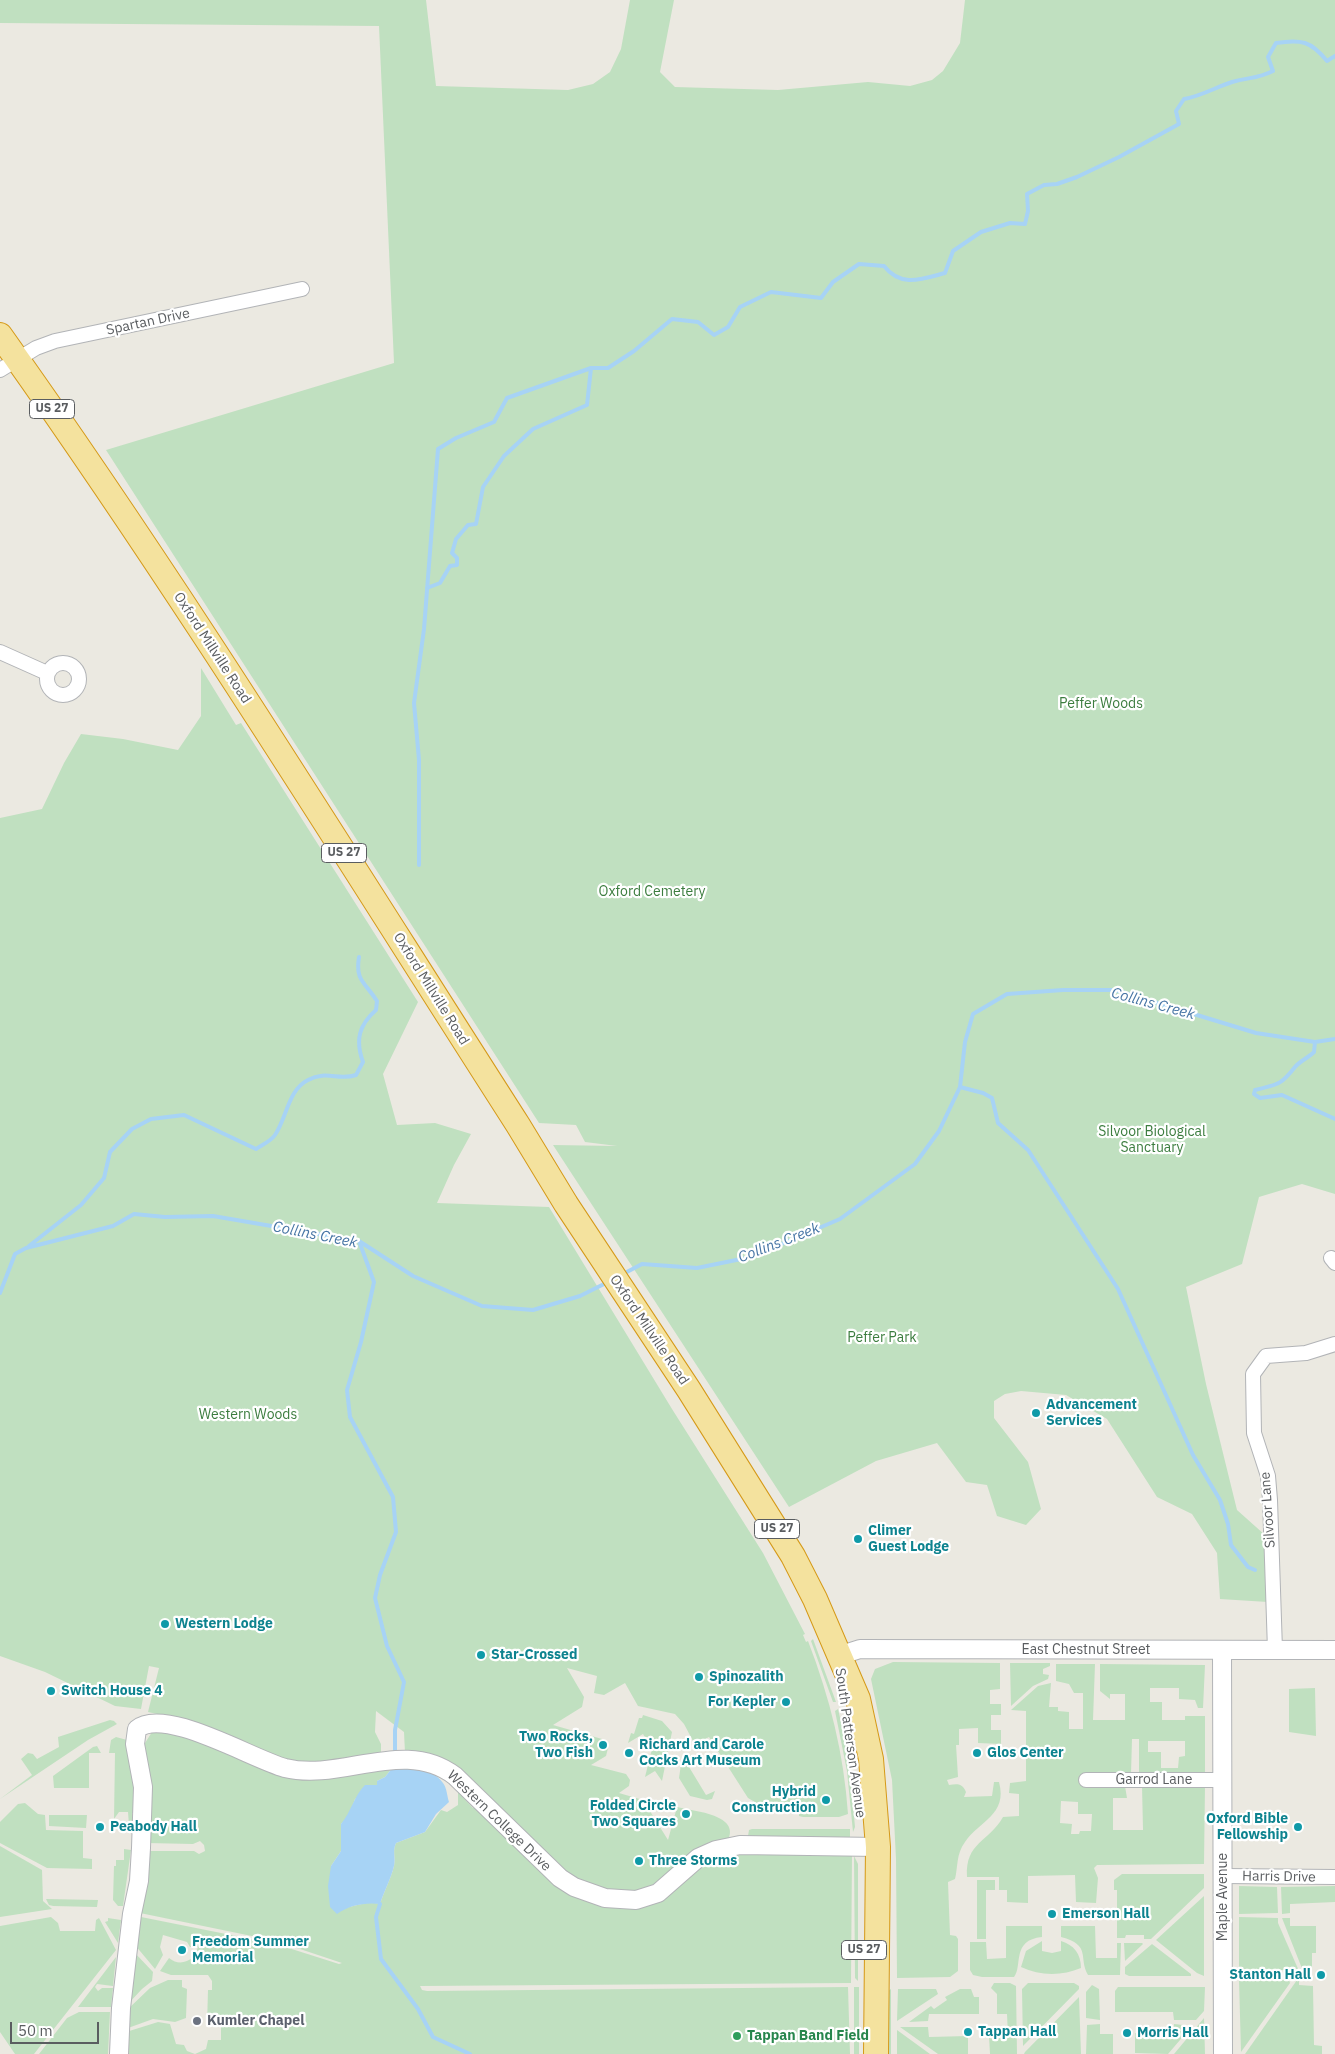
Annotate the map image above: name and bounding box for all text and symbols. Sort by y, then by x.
street label: Spartan Drive [105,305,191,339]
road number: US 27 [30,399,74,418]
street label: Oxford Millville Road [170,589,254,707]
park label: Peffer Woods [1059,696,1143,712]
road number: US 27 [322,844,366,862]
park label: Oxford Cemetery [599,884,705,900]
street label: Oxford Millville Road [390,930,472,1048]
water label: Collins Creek [1109,984,1197,1024]
park label: Silvoor Biological Sanctuary [1098,1124,1206,1156]
water label: Collins Creek [271,1218,359,1252]
water label: Collins Creek [736,1219,822,1267]
street label: Oxford Millville Road [606,1272,692,1388]
park label: Peffer Park [847,1330,917,1346]
place label: Advancement Services [1046,1397,1137,1430]
park label: Western Woods [199,1407,297,1423]
marker: Advancement Services [1030,1407,1042,1419]
street label: Silvoor Lane [1257,1471,1279,1549]
road number: US 27 [754,1520,800,1538]
place label: Climer Guest Lodge [868,1523,949,1555]
marker: Climer Guest Lodge [852,1533,864,1545]
place label: Western Lodge [175,1616,273,1632]
marker: Western Lodge [159,1618,171,1630]
street label: East Chestnut Street [1021,1642,1151,1658]
place label: Star-Crossed [491,1647,577,1663]
marker: Star-Crossed [475,1649,487,1661]
street label: South Patterson Avenue [831,1667,869,1819]
place label: Spinozalith [709,1669,784,1685]
marker: Spinozalith [693,1671,705,1683]
place label: Switch House 4 [61,1683,163,1699]
marker: Switch House 4 [45,1685,57,1697]
place label: For Kepler [708,1694,776,1710]
marker: For Kepler [780,1696,792,1708]
place label: Two Rocks, Two Fish [519,1729,593,1761]
place label: Richard and Carole Cocks Art Museum [639,1737,764,1770]
marker: Two Rocks, Two Fish [597,1739,609,1751]
place label: Glos Center [987,1745,1064,1761]
marker: Richard and Carole Cocks Art Museum [623,1747,635,1759]
marker: Glos Center [971,1747,983,1759]
street label: Western College Drive [443,1767,555,1875]
street label: Garrod Lane [1116,1772,1192,1788]
place label: Hybrid Construction [731,1784,816,1816]
marker: Hybrid Construction [820,1794,832,1806]
place label: Folded Circle Two Squares [590,1798,676,1830]
marker: Folded Circle Two Squares [680,1808,692,1820]
place label: Oxford Bible Fellowship [1206,1811,1288,1844]
place label: Peabody Hall [110,1819,197,1835]
marker: Peabody Hall [94,1821,106,1833]
marker: Oxford Bible Fellowship [1292,1821,1304,1833]
place label: Three Storms [649,1853,737,1869]
street label: Maple Avenue [1215,1853,1231,1941]
marker: Three Storms [633,1855,645,1867]
street label: Harris Drive [1242,1868,1316,1886]
place label: Emerson Hall [1062,1906,1150,1922]
marker: Emerson Hall [1046,1908,1058,1920]
place label: Freedom Summer Memorial [192,1934,309,1966]
road number: US 27 [842,1940,886,1960]
marker: Freedom Summer Memorial [176,1944,188,1956]
place label: Stanton Hall [1229,1967,1311,1983]
marker: Stanton Hall [1315,1969,1327,1981]
scale bar [12,2012,101,2044]
place label: Kumler Chapel [207,2013,304,2029]
marker: Kumler Chapel [191,2015,203,2027]
text: 50 m [18,2021,53,2040]
place label: Tappan Hall [978,2024,1056,2040]
place label: Morris Hall [1137,2025,1209,2041]
marker: Tappan Hall [962,2026,974,2038]
marker: Morris Hall [1121,2027,1133,2039]
place label: Tappan Band Field [747,2028,869,2044]
marker: Tappan Band Field [731,2030,743,2042]

